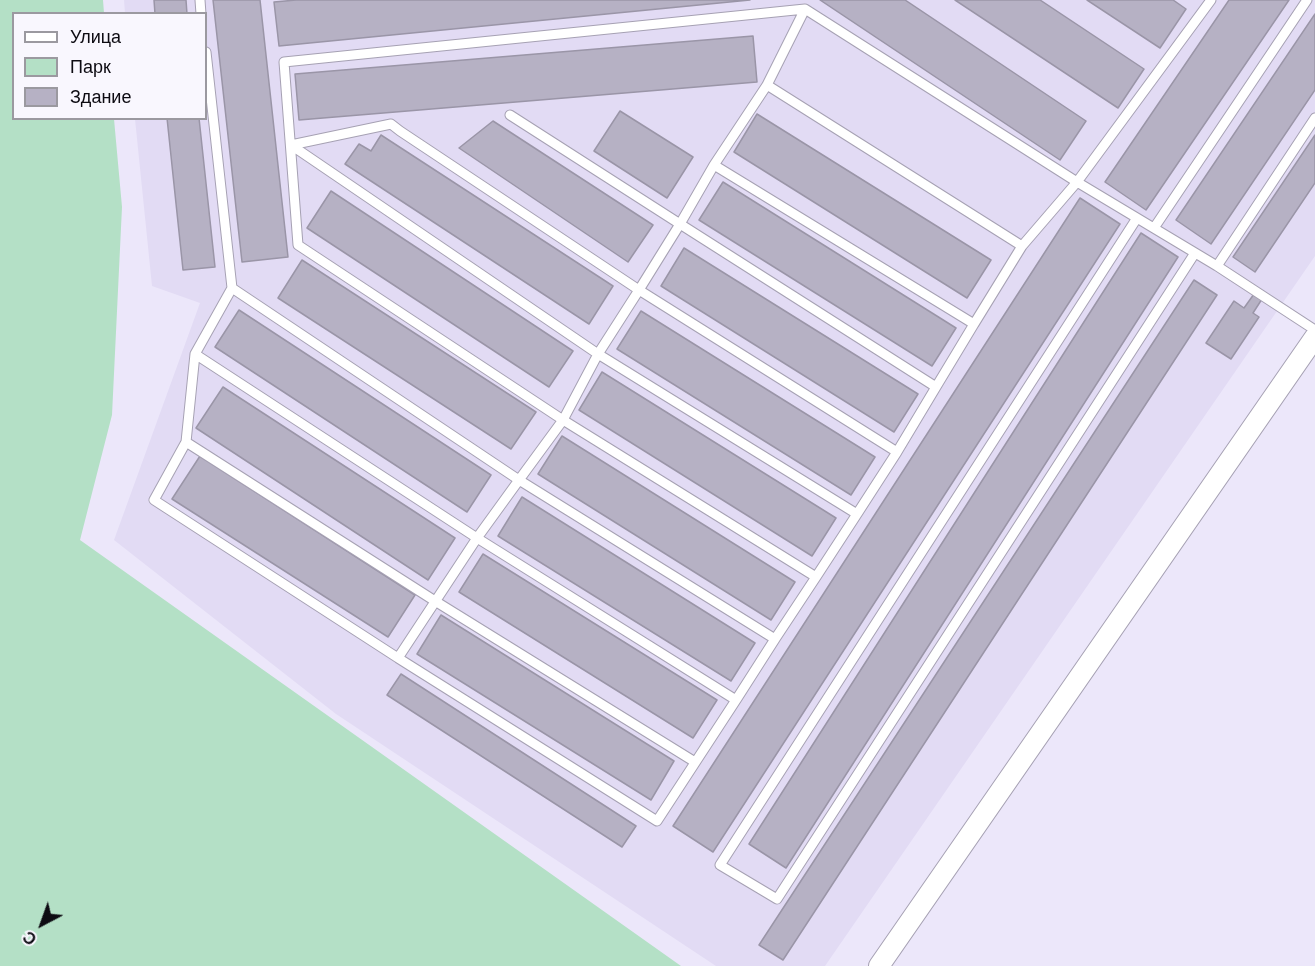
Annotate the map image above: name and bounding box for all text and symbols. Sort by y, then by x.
legend [12,12,207,120]
text: Улица [70,27,121,47]
text: Парк [70,57,111,77]
text: Здание [70,87,131,107]
north arrow [12,894,72,954]
text: С [20,928,40,948]

